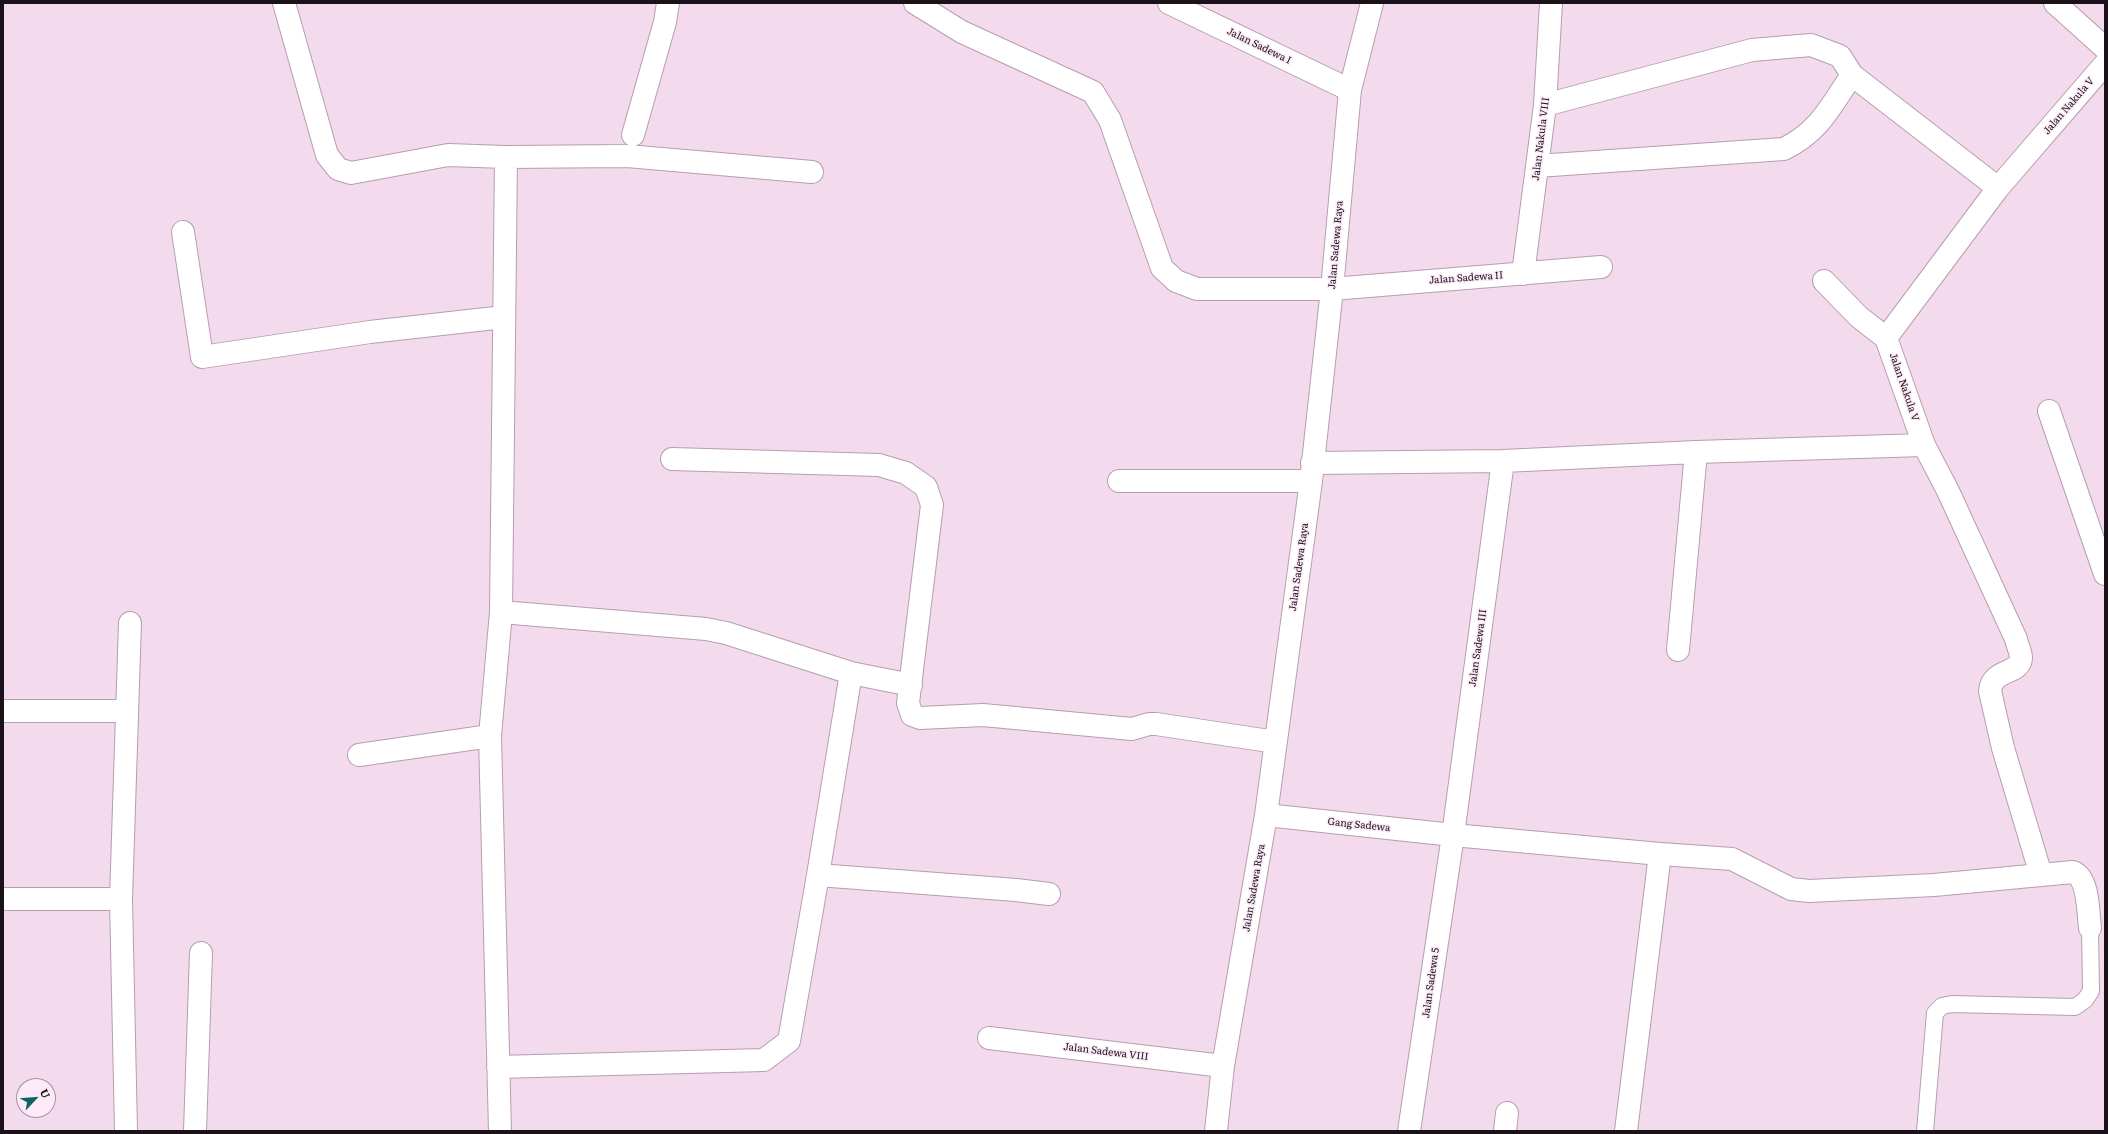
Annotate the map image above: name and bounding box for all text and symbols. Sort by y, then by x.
street label: Jalan Sadewa I [1225,25,1293,67]
street label: Jalan Nakula V [2041,75,2097,137]
street label: Jalan Nakula VIII [1530,97,1552,181]
street label: Jalan Sadewa Raya [1326,200,1346,290]
street label: Jalan Sadewa II [1429,269,1503,287]
street label: Jalan Nakula V [1887,351,1921,423]
street label: Jalan Sadewa Raya [1287,522,1311,612]
street label: Jalan Sadewa III [1467,608,1489,688]
street label: Gang Sadewa [1327,816,1391,834]
street label: Jalan Sadewa Raya [1240,843,1268,933]
street label: Jalan Sadewa 5 [1420,947,1442,1019]
street label: Jalan Sadewa VIII [1063,1041,1149,1063]
north arrow [16,1078,56,1118]
text: U [37,1086,55,1101]

